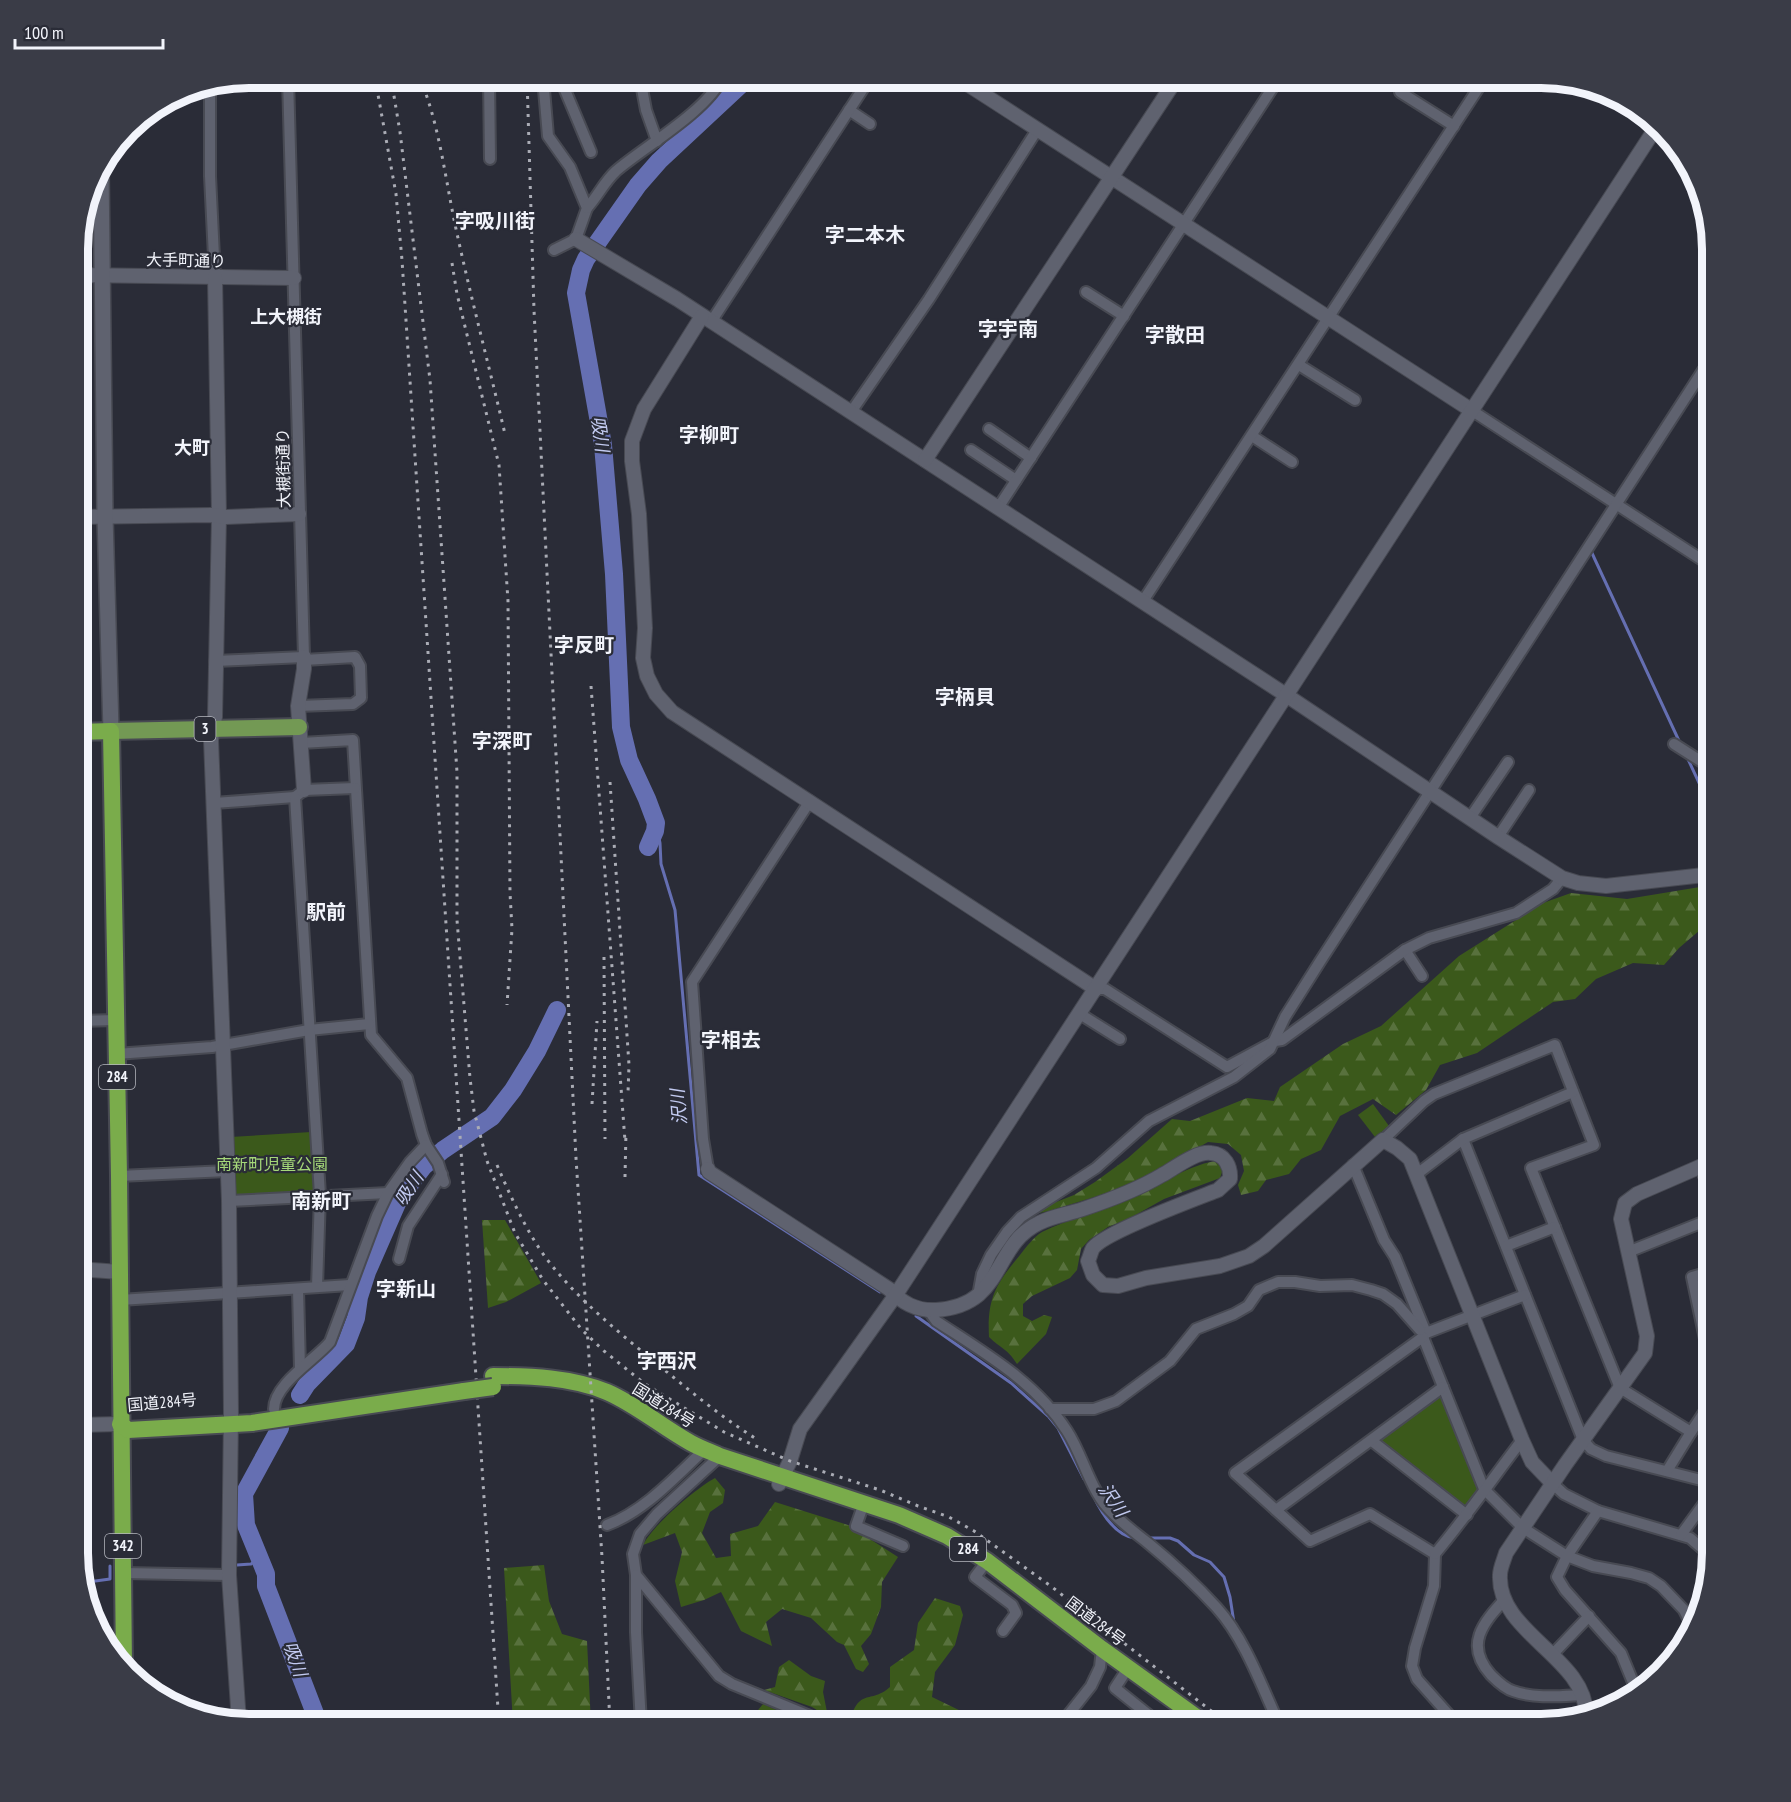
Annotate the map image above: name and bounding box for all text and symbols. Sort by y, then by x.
scale bar [15,12,164,50]
text: 100 m [24,21,64,44]
district label: 字吸川街 [455,208,535,234]
district label: 字二本木 [825,222,905,248]
street label: 大手町通り [146,249,226,271]
district label: 上大槻街 [250,305,322,328]
district label: 字宇南 [978,316,1038,342]
district label: 字散田 [1145,322,1205,348]
water label: 吸川 [587,415,615,455]
district label: 字柳町 [679,422,739,448]
street label: 大槻街通り [272,428,294,508]
district label: 大町 [174,436,210,459]
district label: 字反町 [554,632,614,658]
district label: 字柄貝 [935,684,995,710]
road number: 3 [194,717,216,741]
district label: 字深町 [472,728,532,754]
district label: 駅前 [306,899,346,925]
district label: 字相去 [701,1027,761,1053]
road number: 284 [99,1065,135,1089]
water label: 沢川 [665,1086,692,1126]
park label: 南新町児童公園 [216,1154,328,1174]
water label: 吸川 [389,1166,429,1210]
district label: 南新町 [291,1188,351,1214]
district label: 字新山 [376,1276,436,1302]
district label: 字西沢 [637,1348,697,1374]
street label: 国道284号 [629,1378,699,1432]
street label: 国道284号 [126,1389,198,1415]
water label: 沢川 [1094,1478,1134,1523]
road number: 342 [105,1534,141,1558]
road number: 284 [950,1537,986,1561]
street label: 国道284号 [1062,1592,1130,1650]
water label: 吸川 [279,1638,313,1682]

